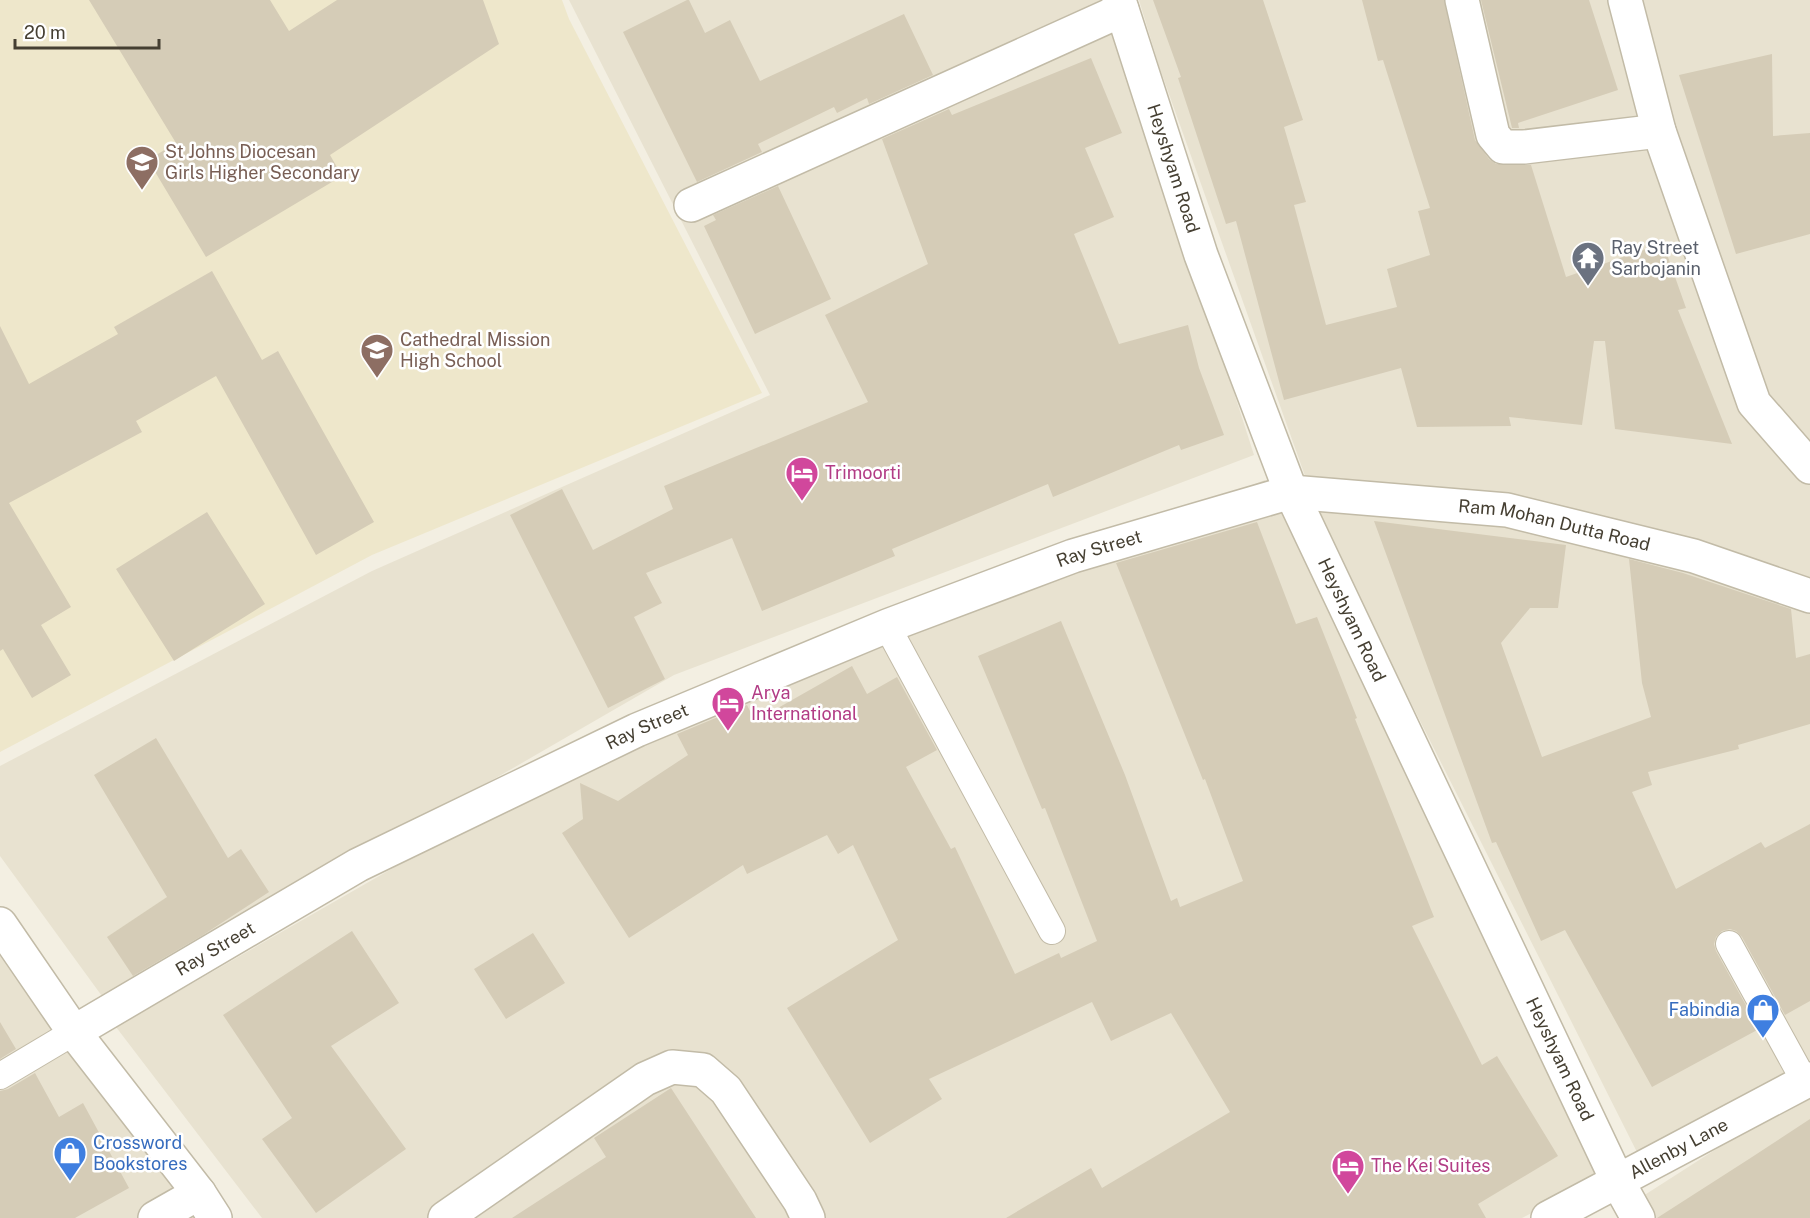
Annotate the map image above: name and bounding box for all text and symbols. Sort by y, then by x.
scale bar [15,12,159,50]
text: 20 m [24,22,66,43]
street label: Heyshyam Road [1143,101,1204,236]
place label: St Johns Diocesan Girls Higher Secondary [165,141,360,183]
school or university icon: St Johns Diocesan Girls Higher Secondary [124,144,160,191]
place label: Ray Street Sarbojanin [1611,237,1701,279]
temple icon: Ray Street Sarbojanin [1570,240,1606,287]
place label: Cathedral Mission High School [400,329,550,371]
school or university icon: Cathedral Mission High School [359,332,395,379]
hotel icon: Trimoorti [784,455,820,502]
place label: Trimoorti [825,462,901,483]
street label: Ram Mohan Dutta Road [1457,495,1653,555]
street label: Ray Street [1053,525,1144,571]
street label: Heyshyam Road [1314,555,1390,685]
place label: Arya International [751,682,857,724]
hotel icon: Arya International [710,685,746,732]
street label: Ray Street [602,699,691,754]
street label: Ray Street [172,917,258,980]
shop icon: Fabindia [1745,992,1781,1039]
street label: Heyshyam Road [1522,994,1599,1124]
place label: Fabindia [1669,999,1740,1020]
street label: Allenby Lane [1626,1113,1731,1183]
place label: Crossword Bookstores [93,1132,187,1174]
shop icon: Crossword Bookstores [52,1135,88,1182]
hotel icon: The Kei Suites [1330,1148,1366,1195]
place label: The Kei Suites [1371,1155,1490,1176]

